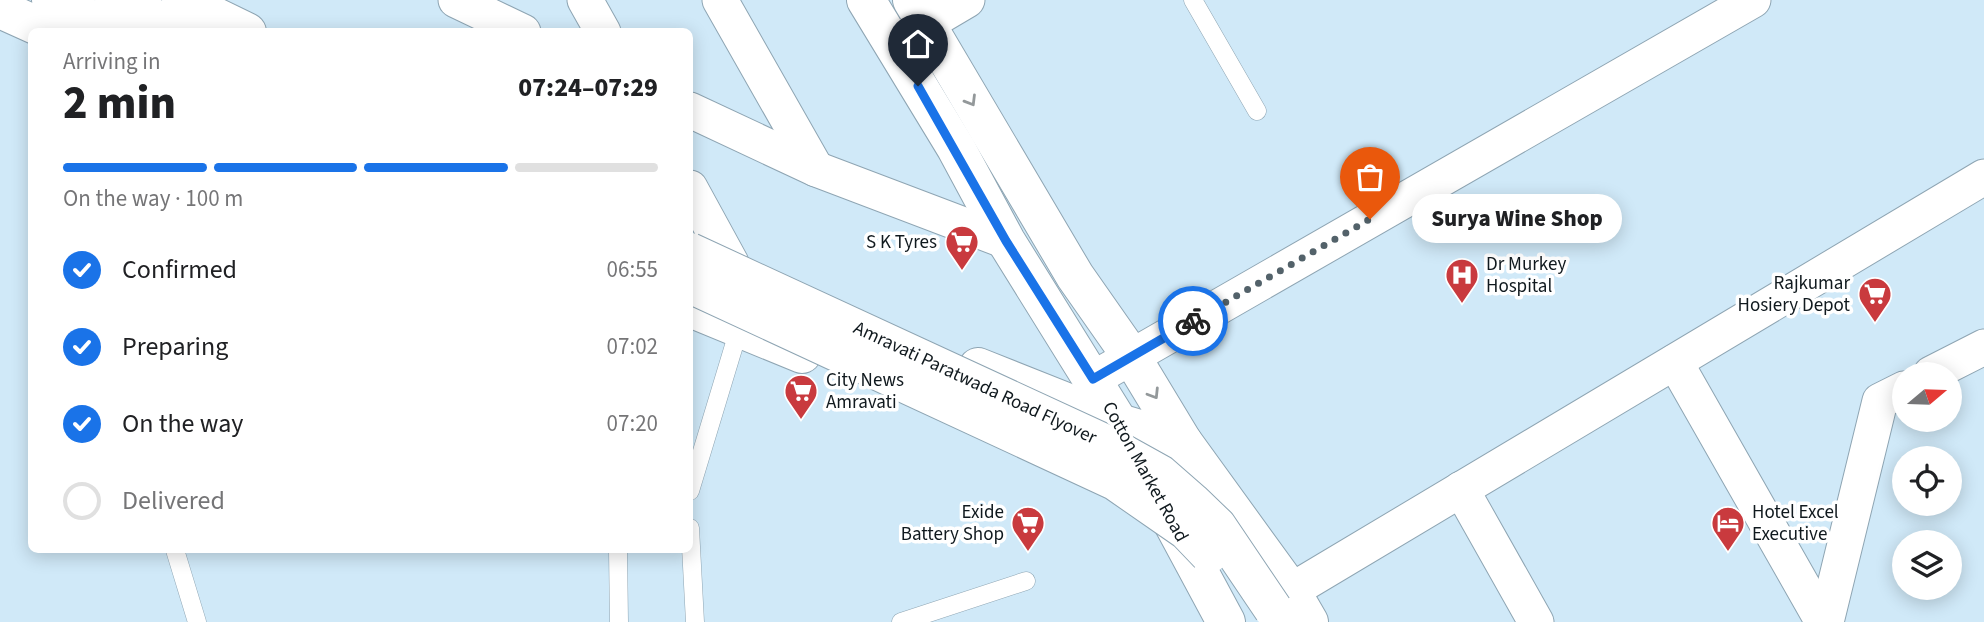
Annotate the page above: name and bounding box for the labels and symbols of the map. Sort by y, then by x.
pin [888,14,948,86]
one-way arrow [963,94,976,107]
pin [1340,147,1400,219]
callout: Surya Wine Shop [1412,194,1622,244]
supermarket icon: S K Tyres [943,223,981,272]
place label: S K Tyres [866,229,937,256]
place label: Dr Murkey Hospital [1486,251,1566,300]
hospital icon: Dr Murkey Hospital [1443,256,1481,305]
place label: Rajkumar Hosiery Depot [1738,270,1851,319]
supermarket icon: Rajkumar Hosiery Depot [1856,275,1894,324]
courier [1158,286,1228,356]
street label: Amravati Paratwada Road Flyover [849,315,1101,452]
north arrow [1892,362,1962,432]
place label: City News Amravati [826,367,904,416]
supermarket icon: City News Amravati [782,372,820,421]
one-way arrow [1145,386,1158,399]
street label: Cotton Market Road [1095,397,1195,547]
place label: Exide Battery Shop [901,499,1004,548]
place label: Hotel Excel Executive [1752,499,1839,548]
supermarket icon: Exide Battery Shop [1009,504,1047,553]
hotel icon: Hotel Excel Executive [1709,504,1747,553]

